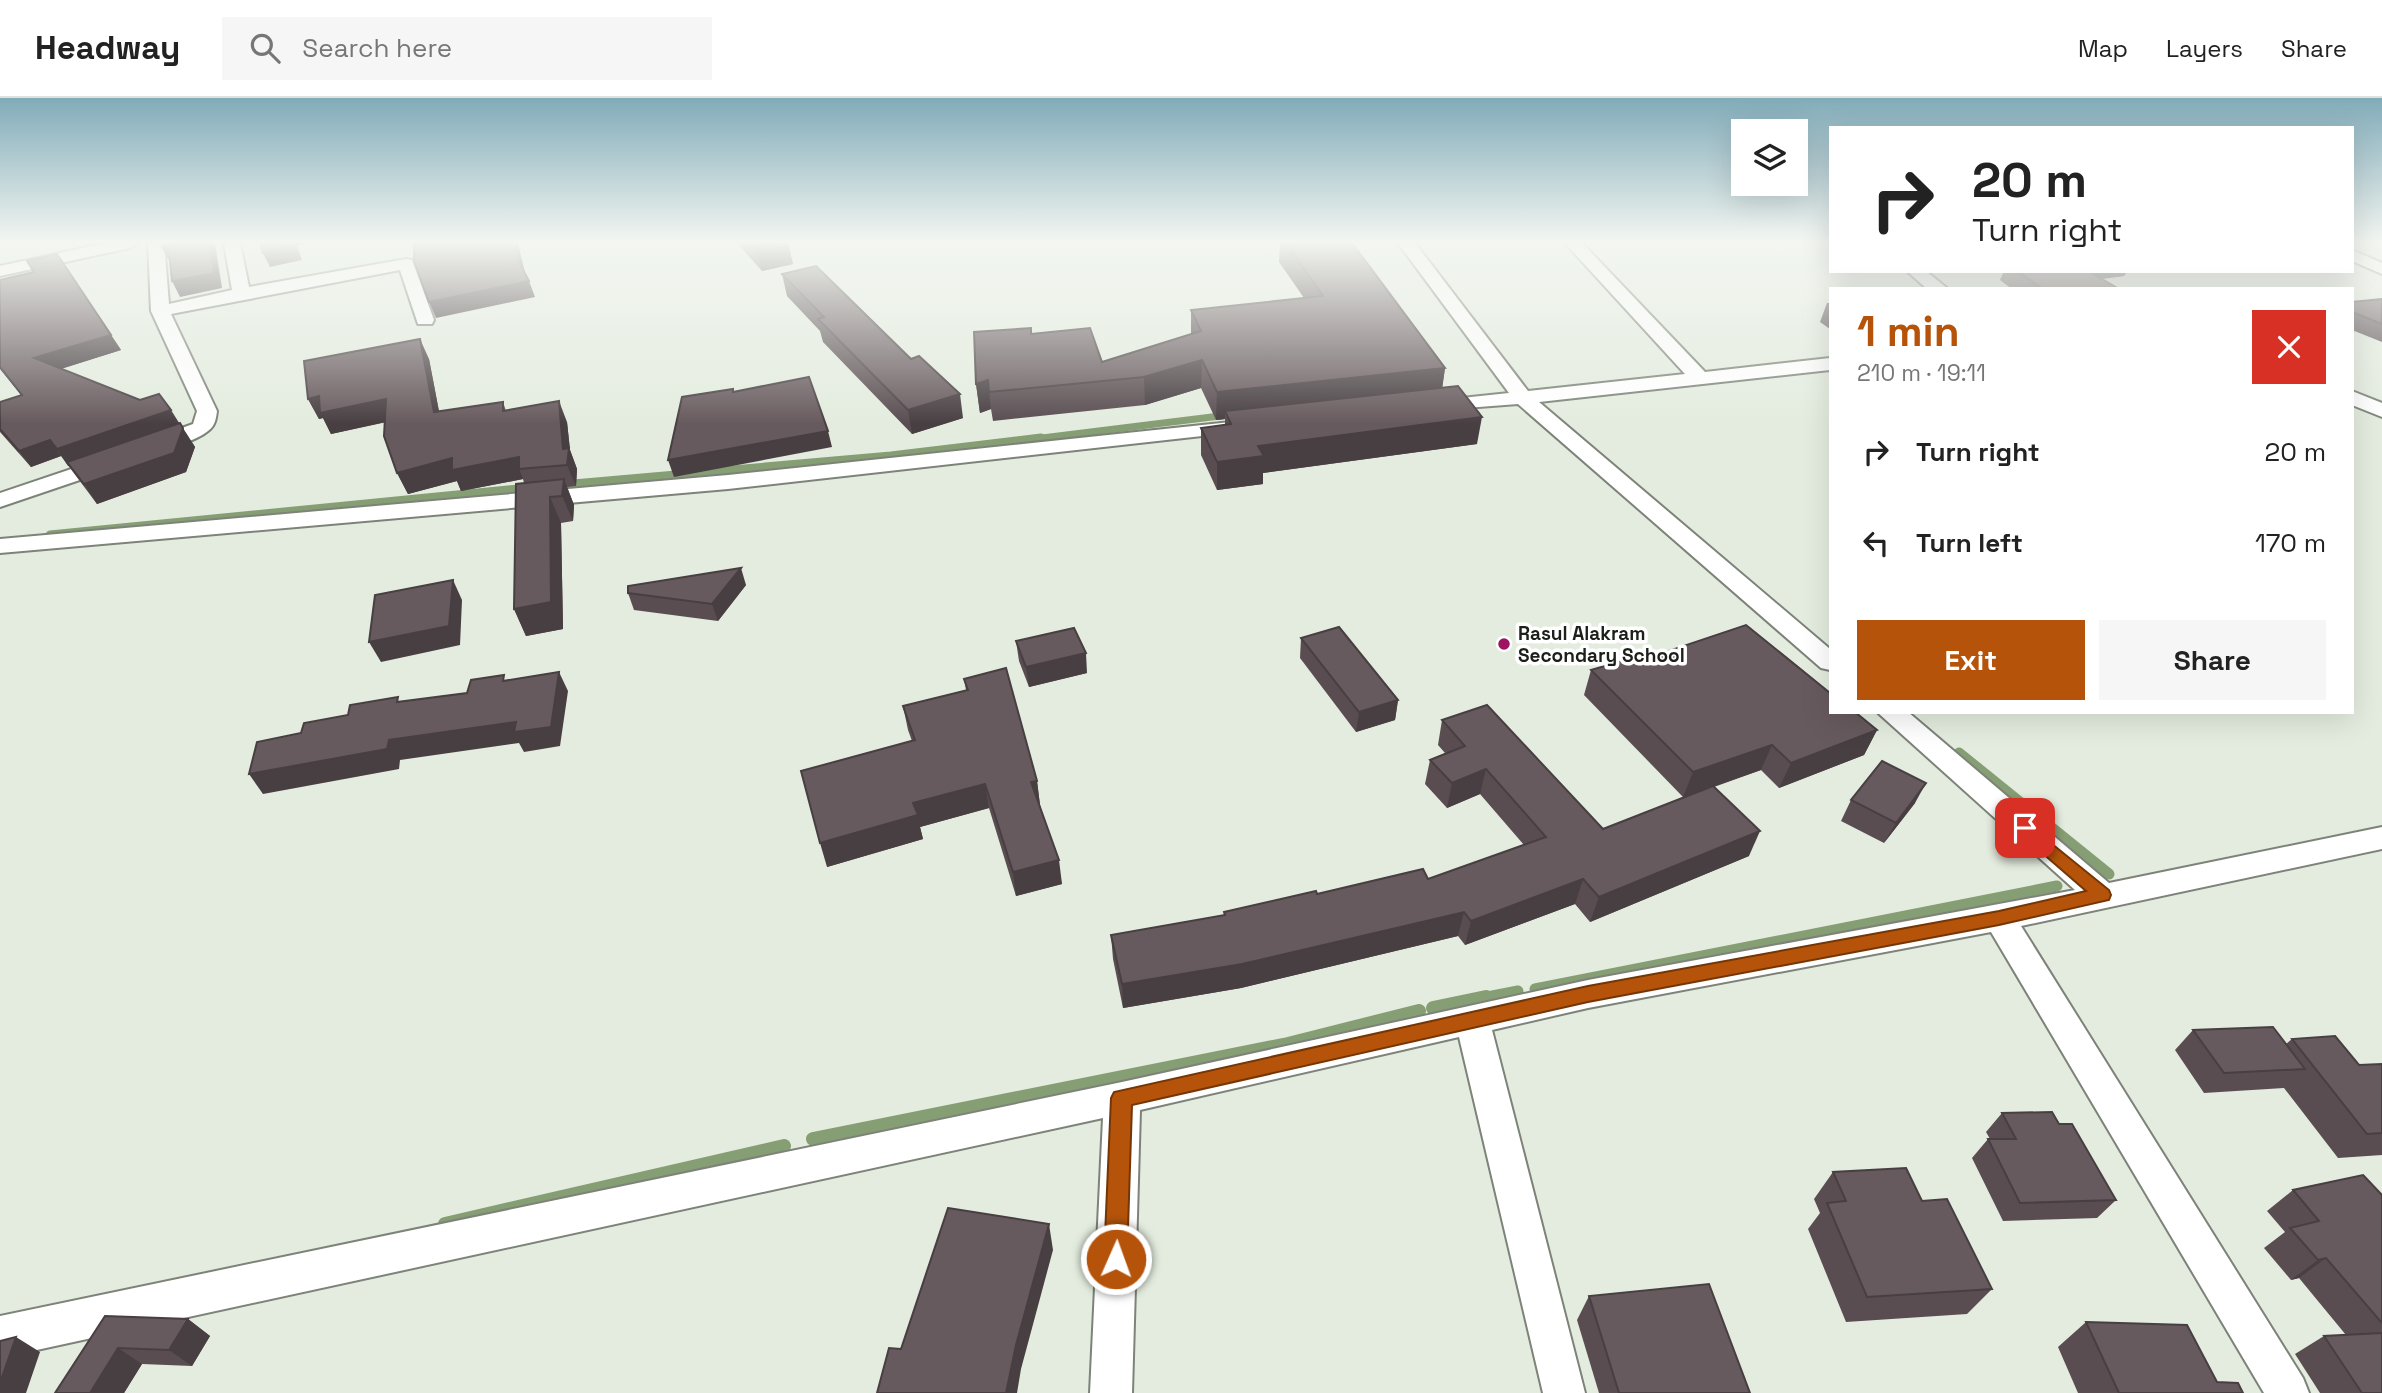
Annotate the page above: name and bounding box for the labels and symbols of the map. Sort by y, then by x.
place label: Rasul Alakram Secondary School [1518,621,1685,668]
marker: Rasul Alakram Secondary School [1496,636,1512,652]
pin [1995,798,2055,858]
position arrow [1079,1222,1153,1296]

